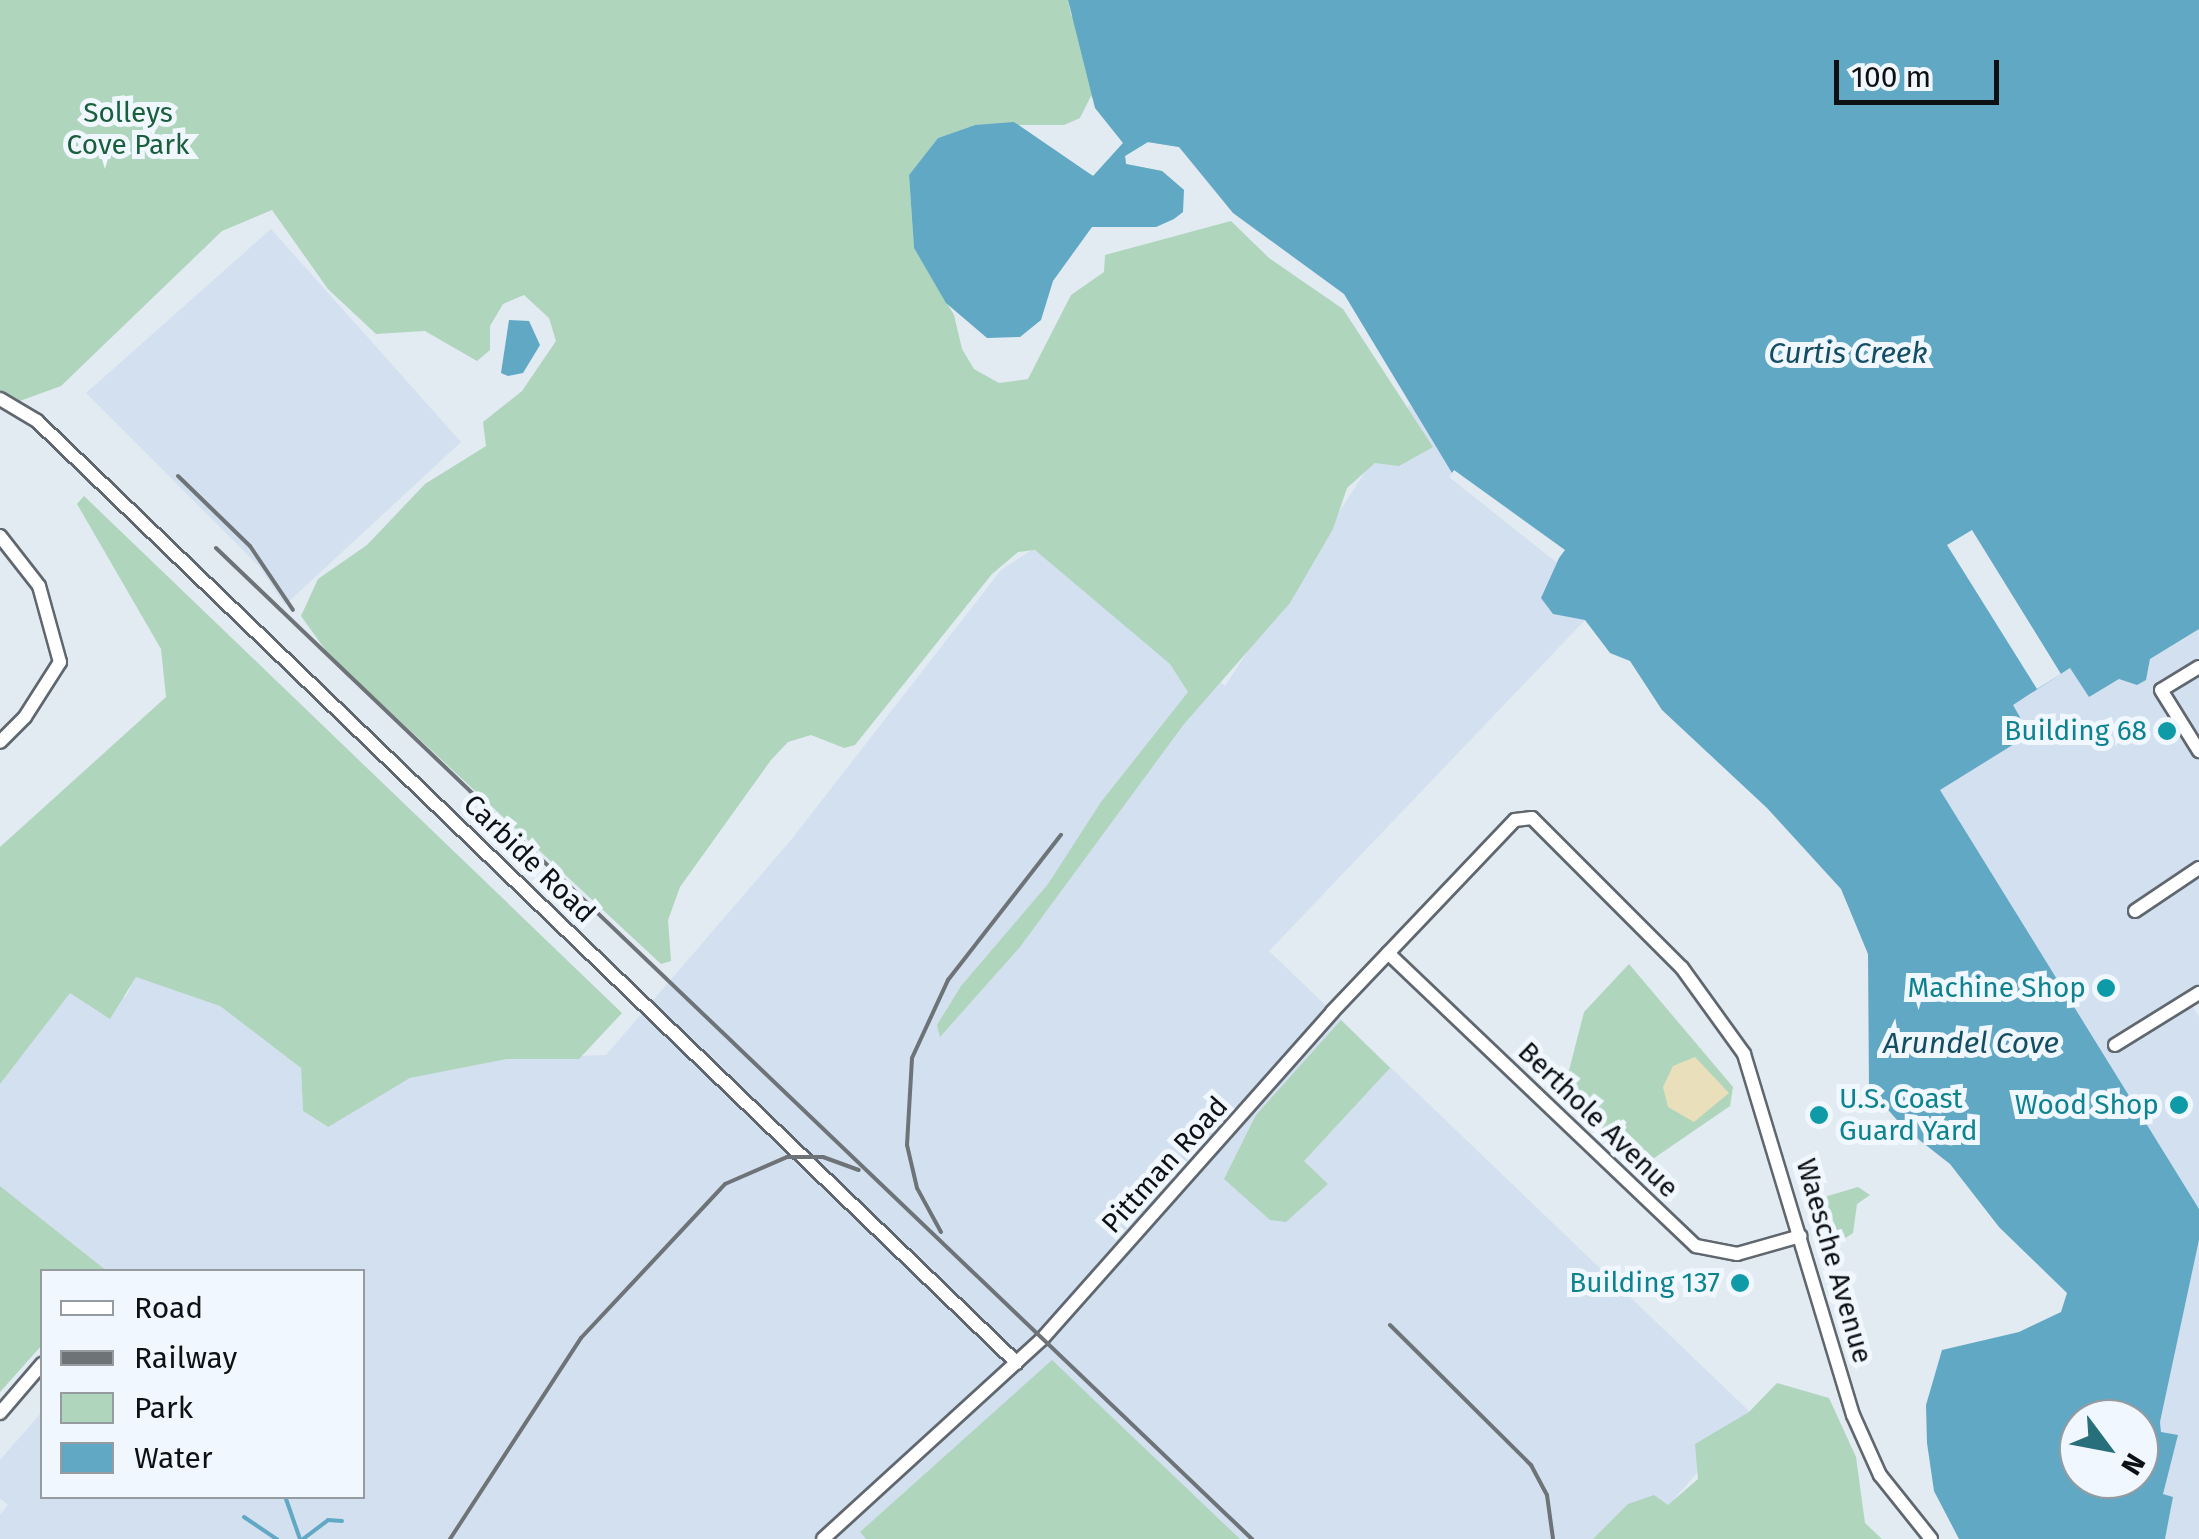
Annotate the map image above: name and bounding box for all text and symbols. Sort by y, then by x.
scale bar [1839,40,2004,102]
text: 100 m [1851,59,1931,95]
park label: Solleys Cove Park [67,96,189,162]
water label: Curtis Creek [1768,335,1928,371]
place label: Building 68 [2004,714,2147,748]
marker: Building 68 [2156,720,2178,742]
street label: Carbide Road [456,788,602,930]
place label: Machine Shop [1908,971,2086,1005]
marker: Machine Shop [2095,977,2117,999]
water label: Arundel Cove [1883,1025,2059,1061]
street label: Berthole Avenue [1511,1035,1685,1205]
place label: U.S. Coast Guard Yard [1839,1082,1977,1148]
place label: Wood Shop [2015,1088,2159,1122]
street label: Pittman Road [1095,1090,1235,1240]
marker: Wood Shop [2168,1094,2190,1116]
marker: U.S. Coast Guard Yard [1808,1104,1830,1126]
street label: Waesche Avenue [1789,1155,1879,1367]
place label: Building 137 [1569,1266,1720,1300]
legend [40,1269,365,1499]
marker: Building 137 [1729,1272,1751,1294]
text: Road [134,1290,203,1326]
text: Railway [134,1340,237,1376]
text: Park [134,1390,193,1426]
north arrow [2059,1399,2159,1499]
text: Water [134,1440,213,1476]
text: N [2114,1447,2152,1481]

